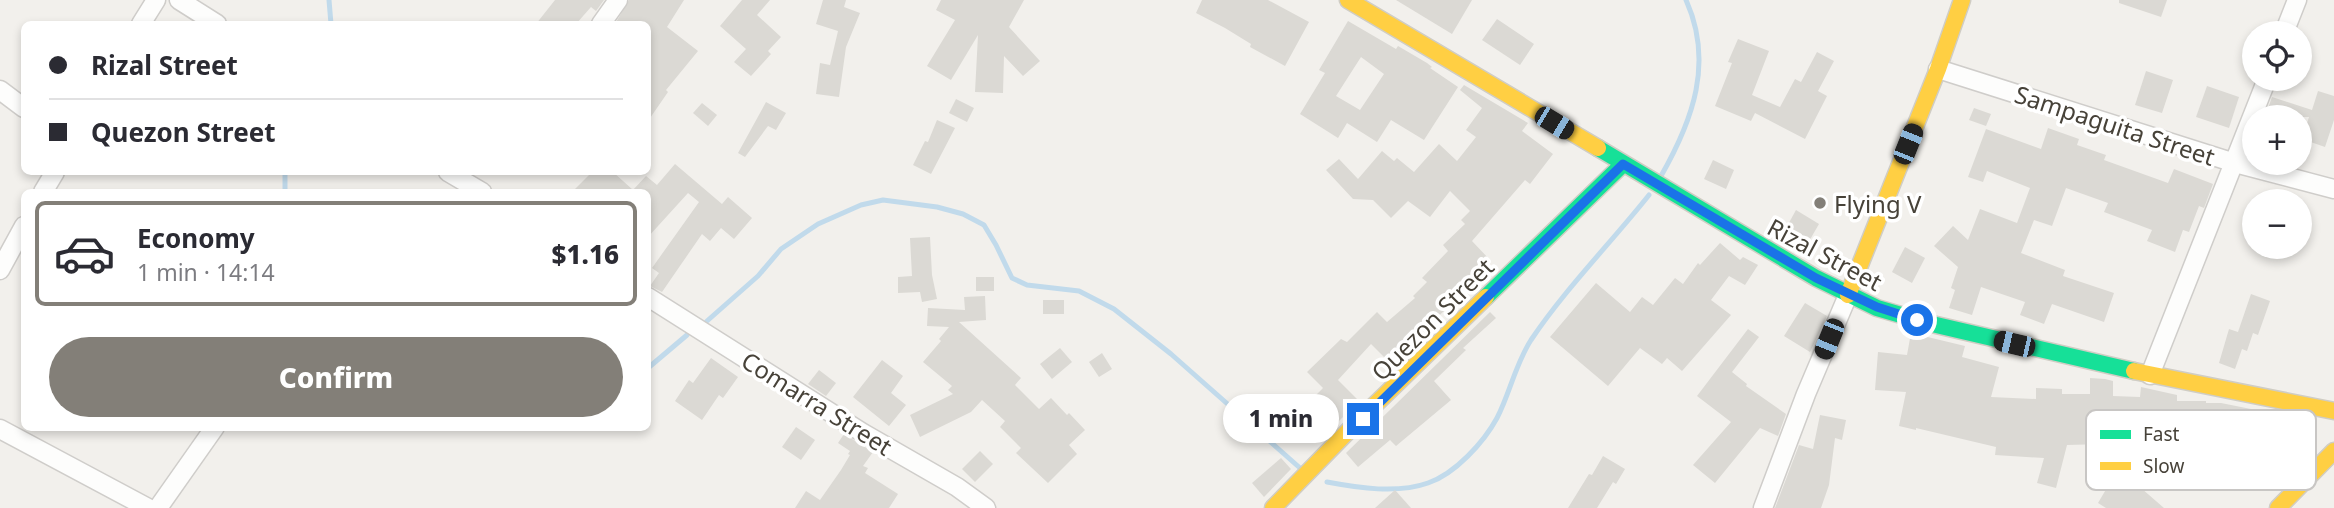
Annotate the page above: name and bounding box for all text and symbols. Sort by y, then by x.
map controls [2242,21,2312,259]
button: locate [2242,21,2312,91]
text: Rizal Street [91,47,238,83]
street label: Sampaguita Street [2011,77,2220,173]
car [1531,103,1578,143]
button: + [2242,105,2312,175]
text: Quezon Street [91,114,276,150]
car [1891,121,1926,167]
place label: Flying V [1834,187,1922,220]
button: − [2242,189,2312,259]
marker: Flying V [1812,195,1828,211]
street label: Rizal Street [1762,210,1888,298]
text: Economy [137,220,255,256]
icon: car [53,222,116,285]
text: $1.16 [552,236,619,272]
street label: Quezon Street [1363,250,1501,388]
text: 1 min · 14:14 [137,256,275,288]
route start [1901,304,1933,336]
car [1812,316,1847,362]
car [1992,329,2037,359]
button: Confirm [49,337,623,417]
street label: Comarra Street [735,344,899,463]
callout: 1 min [1223,394,1338,444]
text: 1 min [1249,402,1313,434]
route end [1347,403,1379,435]
legend [2086,410,2316,490]
text: Fast [2143,421,2180,447]
text: Slow [2143,453,2184,479]

